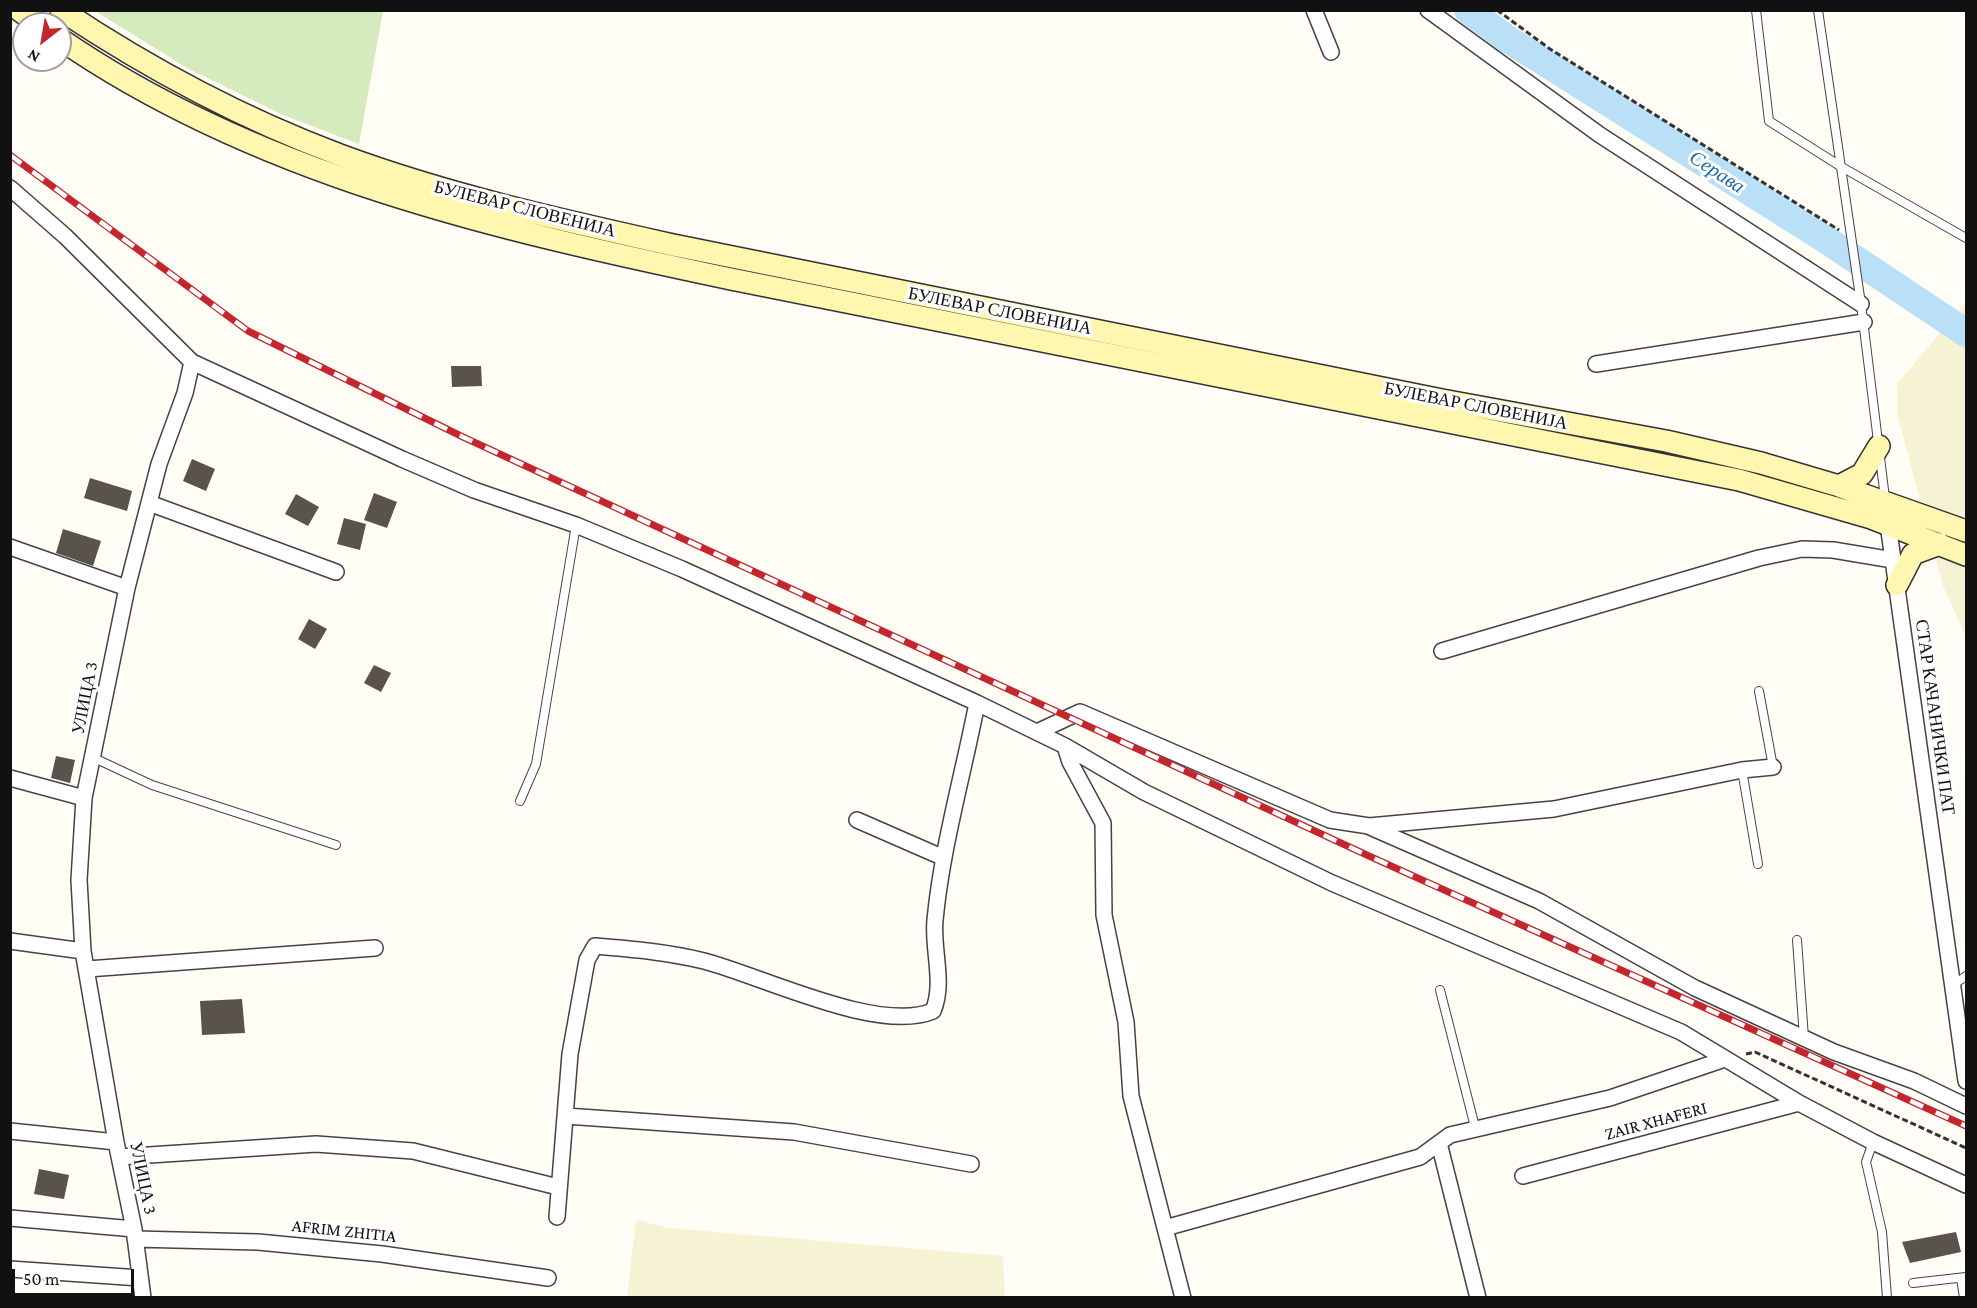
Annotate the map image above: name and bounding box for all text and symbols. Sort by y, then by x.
north arrow [12,12,72,72]
text: N [24,46,43,66]
water label: Серава [1685,145,1749,199]
street label: БУЛЕВАР СЛОВЕНИЈА [432,176,618,242]
street label: БУЛЕВАР СЛОВЕНИЈА [906,283,1094,339]
street label: БУЛЕВАР СЛОВЕНИЈА [1382,378,1570,434]
street label: СТАР КАЧАНИЧКИ ПАТ [1911,618,1959,816]
street label: УЛИЦА 3 [67,660,103,736]
street label: ZAIR XHAFERI [1603,1097,1709,1145]
street label: УЛИЦА 3 [125,1140,161,1216]
street label: AFRIM ZHITIA [291,1215,397,1247]
scale bar [15,1257,136,1295]
text: 50 m [23,1269,60,1289]

